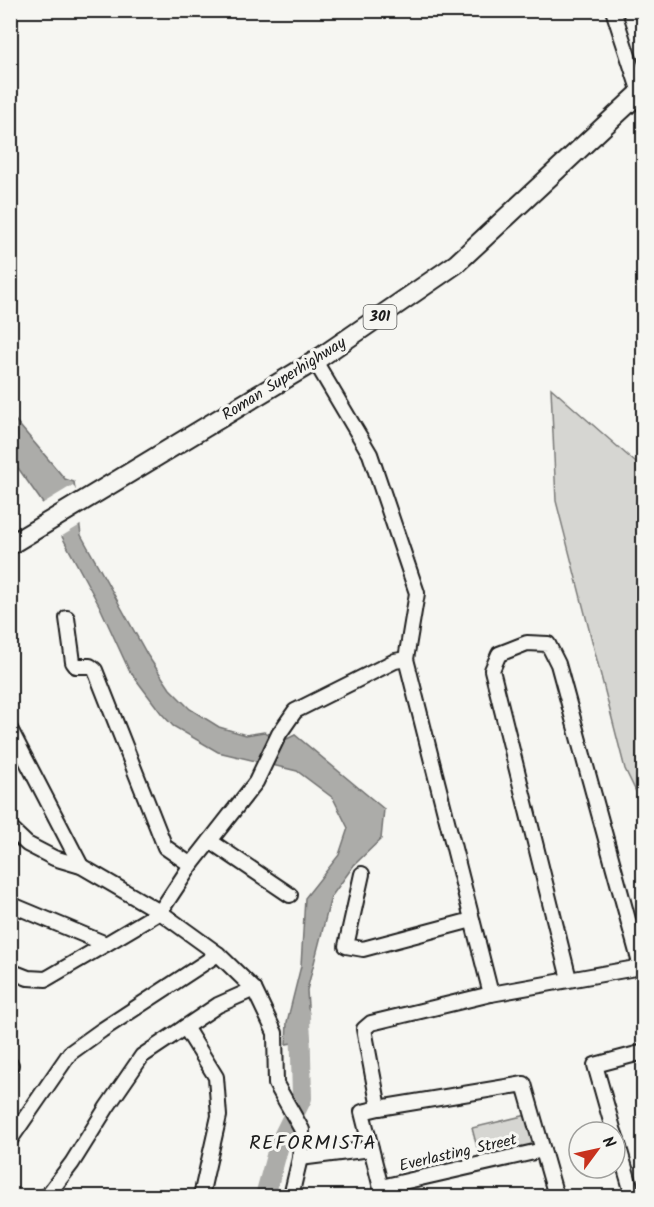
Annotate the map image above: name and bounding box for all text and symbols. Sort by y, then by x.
road number: 301 [364,305,397,329]
street label: Roman Superhighway [217,330,351,427]
north arrow [567,1120,627,1180]
street label: Everlasting Street [397,1127,520,1179]
district label: REFORMISTA [249,1128,377,1160]
text: N [595,1132,622,1154]

